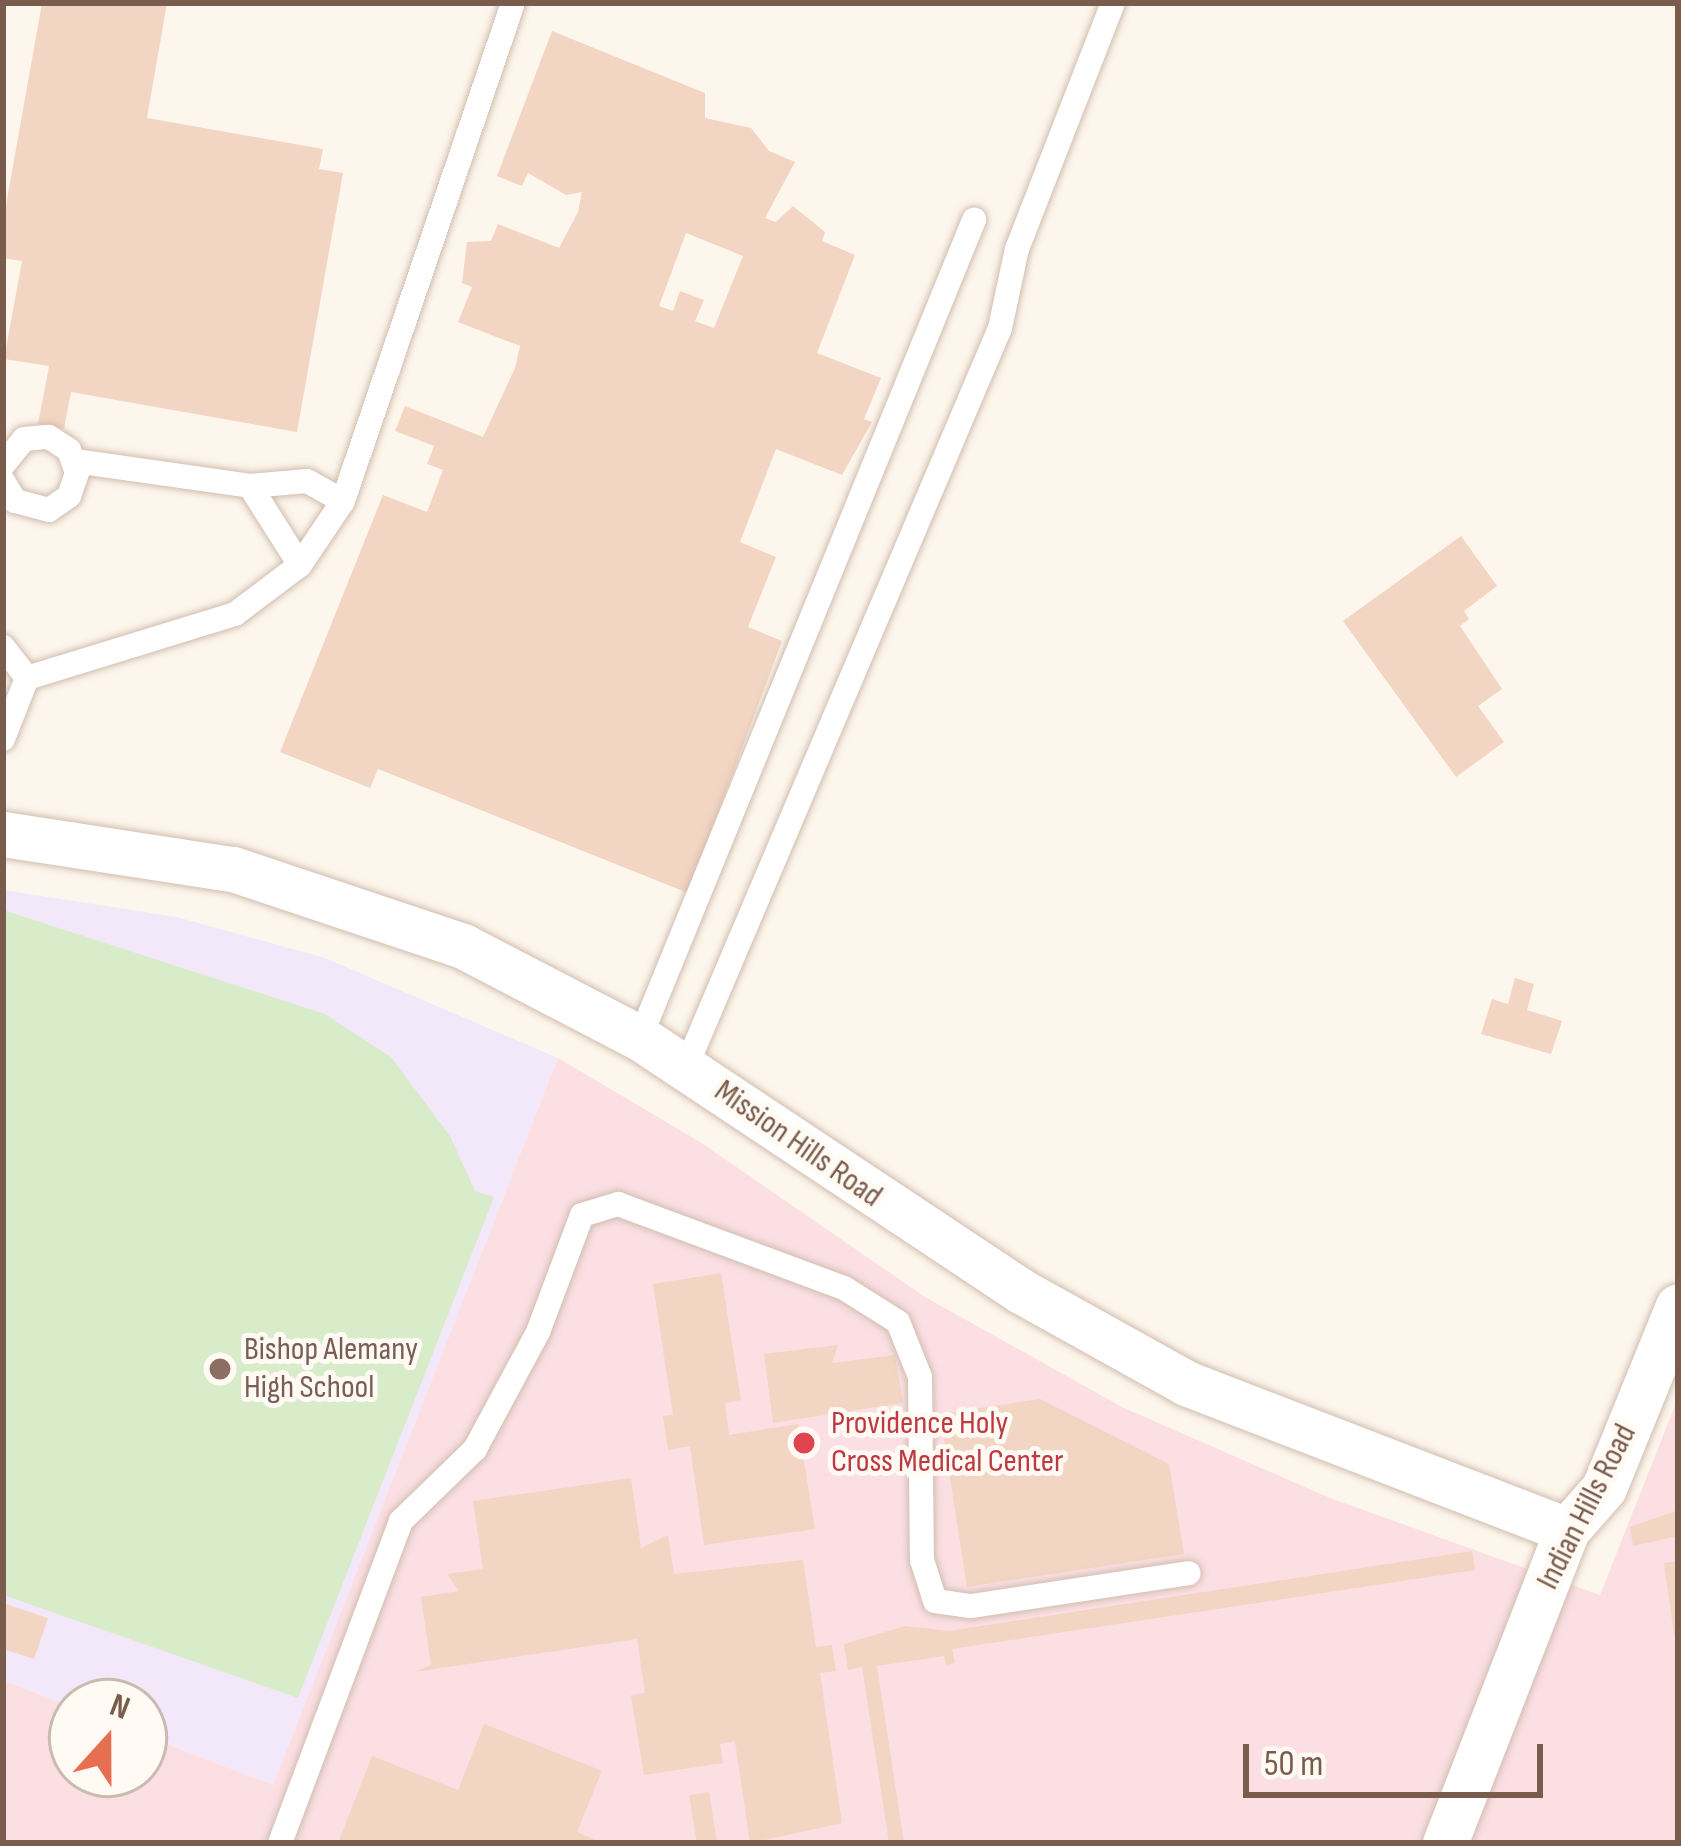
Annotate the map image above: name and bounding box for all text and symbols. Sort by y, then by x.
street label: Mission Hills Road [707,1072,889,1216]
place label: Bishop Alemany High School [244,1330,418,1408]
marker: Bishop Alemany High School [207,1356,233,1382]
place label: Providence Holy Cross Medical Center [831,1404,1064,1482]
street label: Indian Hills Road [1528,1418,1646,1596]
marker: Providence Holy Cross Medical Center [788,1427,820,1459]
north arrow [48,1678,168,1798]
text: N [104,1685,135,1729]
scale bar [1249,1720,1549,1794]
text: 50 m [1264,1743,1323,1786]

